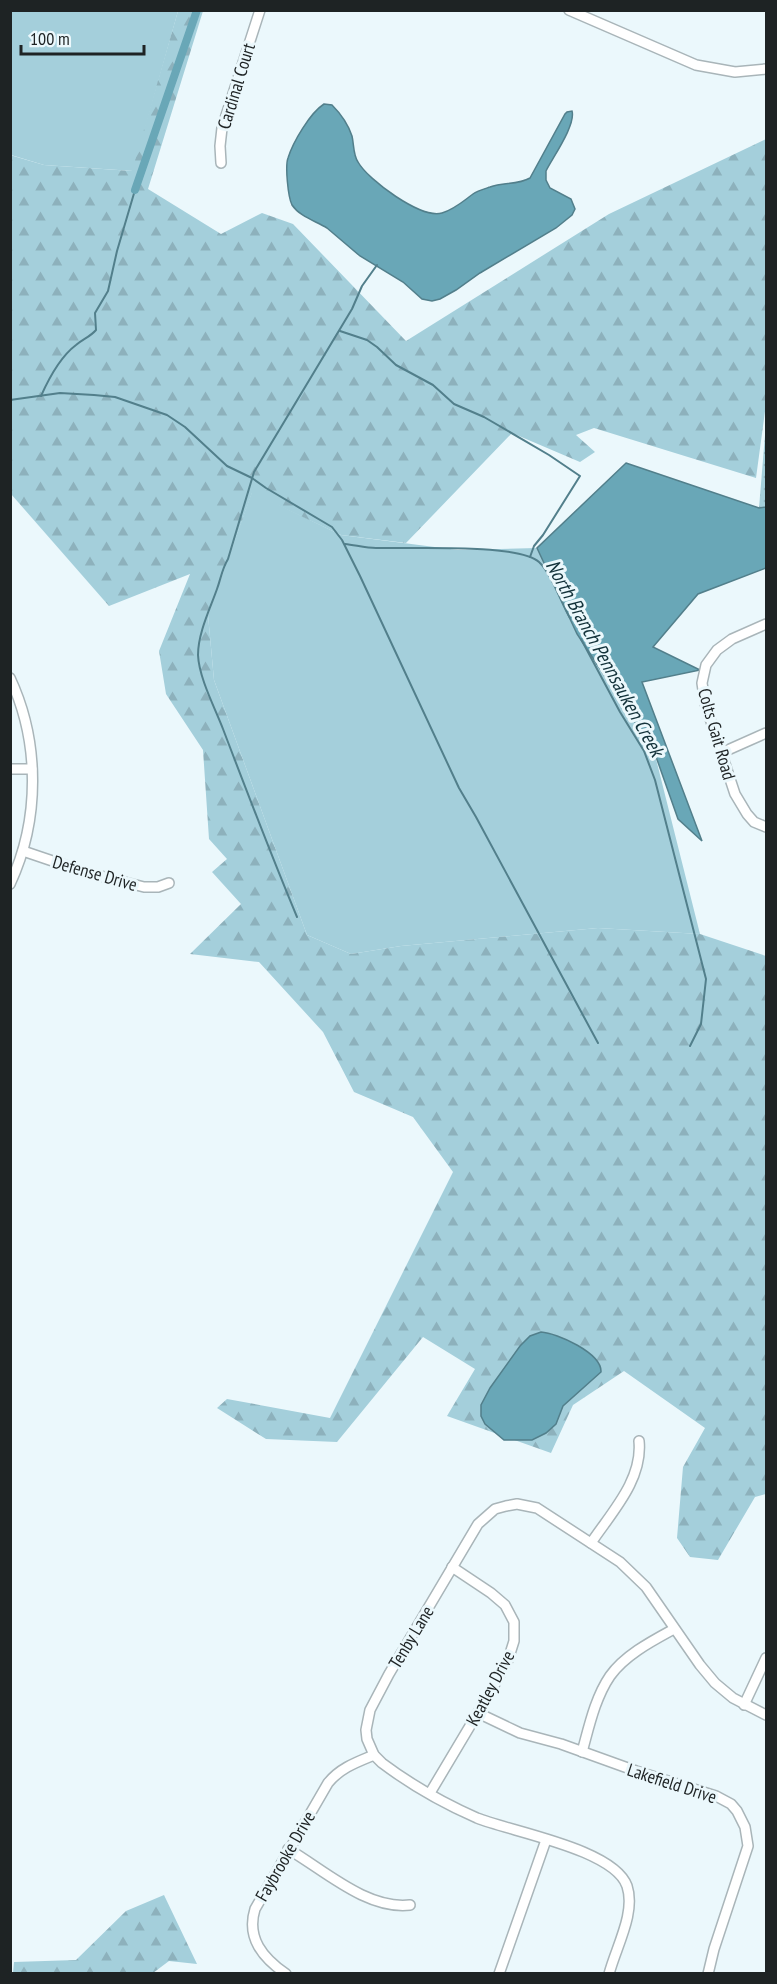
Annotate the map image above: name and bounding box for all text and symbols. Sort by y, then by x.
scale bar [21,18,144,56]
text: 100 m [30,27,70,50]
street label: Cardinal Court [212,40,260,132]
water label: North Branch Pennsauken Creek [540,555,671,763]
street label: Colts Gait Road [693,686,741,782]
street label: Defense Drive [50,850,140,896]
street label: Tenby Lane [383,1602,439,1672]
street label: Keatley Drive [461,1646,519,1730]
street label: Lakefield Drive [624,1758,720,1808]
street label: Faybrooke Drive [250,1807,320,1905]

